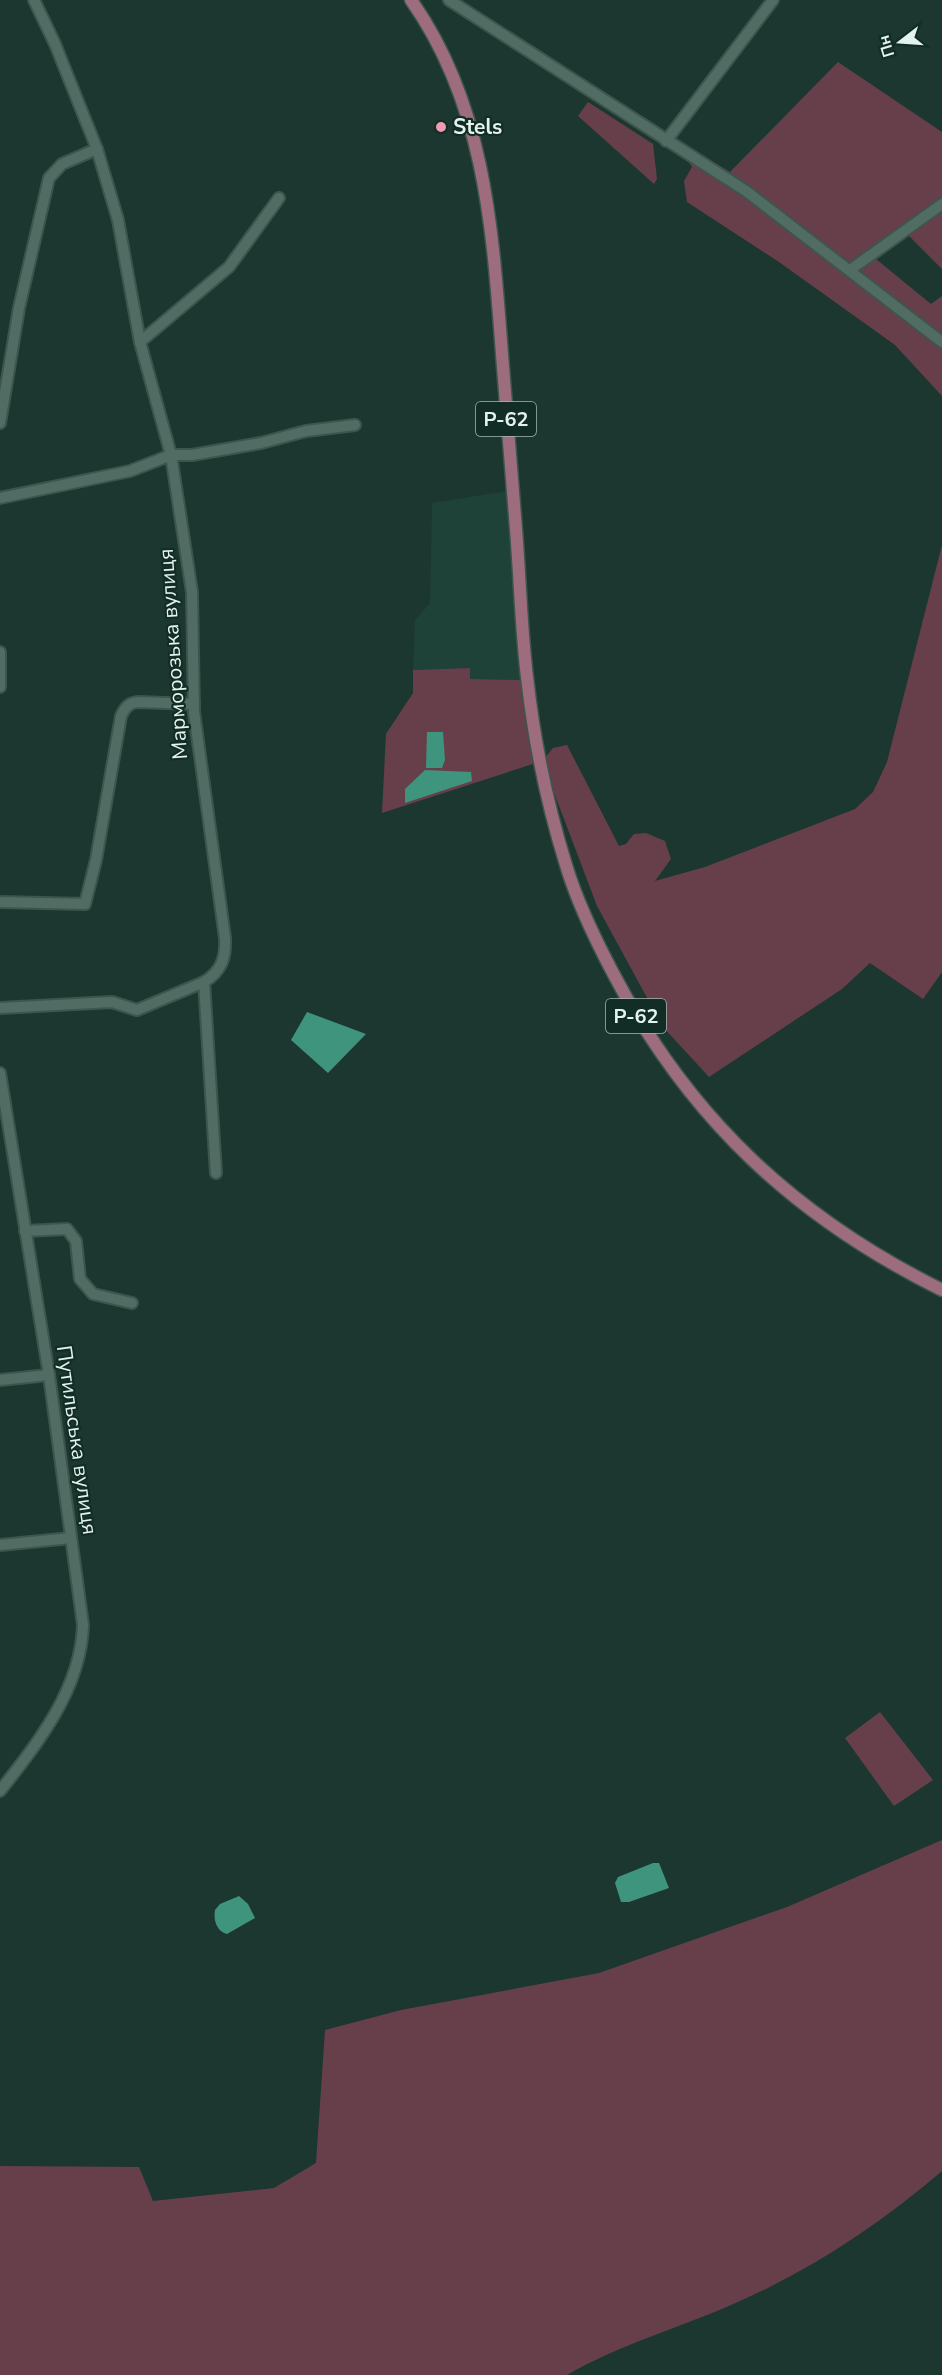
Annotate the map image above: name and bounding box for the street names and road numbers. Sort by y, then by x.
road number: Р-62 [476,402,536,436]
street label: Марморозька вулиця [152,548,194,760]
road number: Р-62 [606,999,666,1033]
street label: Путильська вулиця [50,1344,104,1536]

